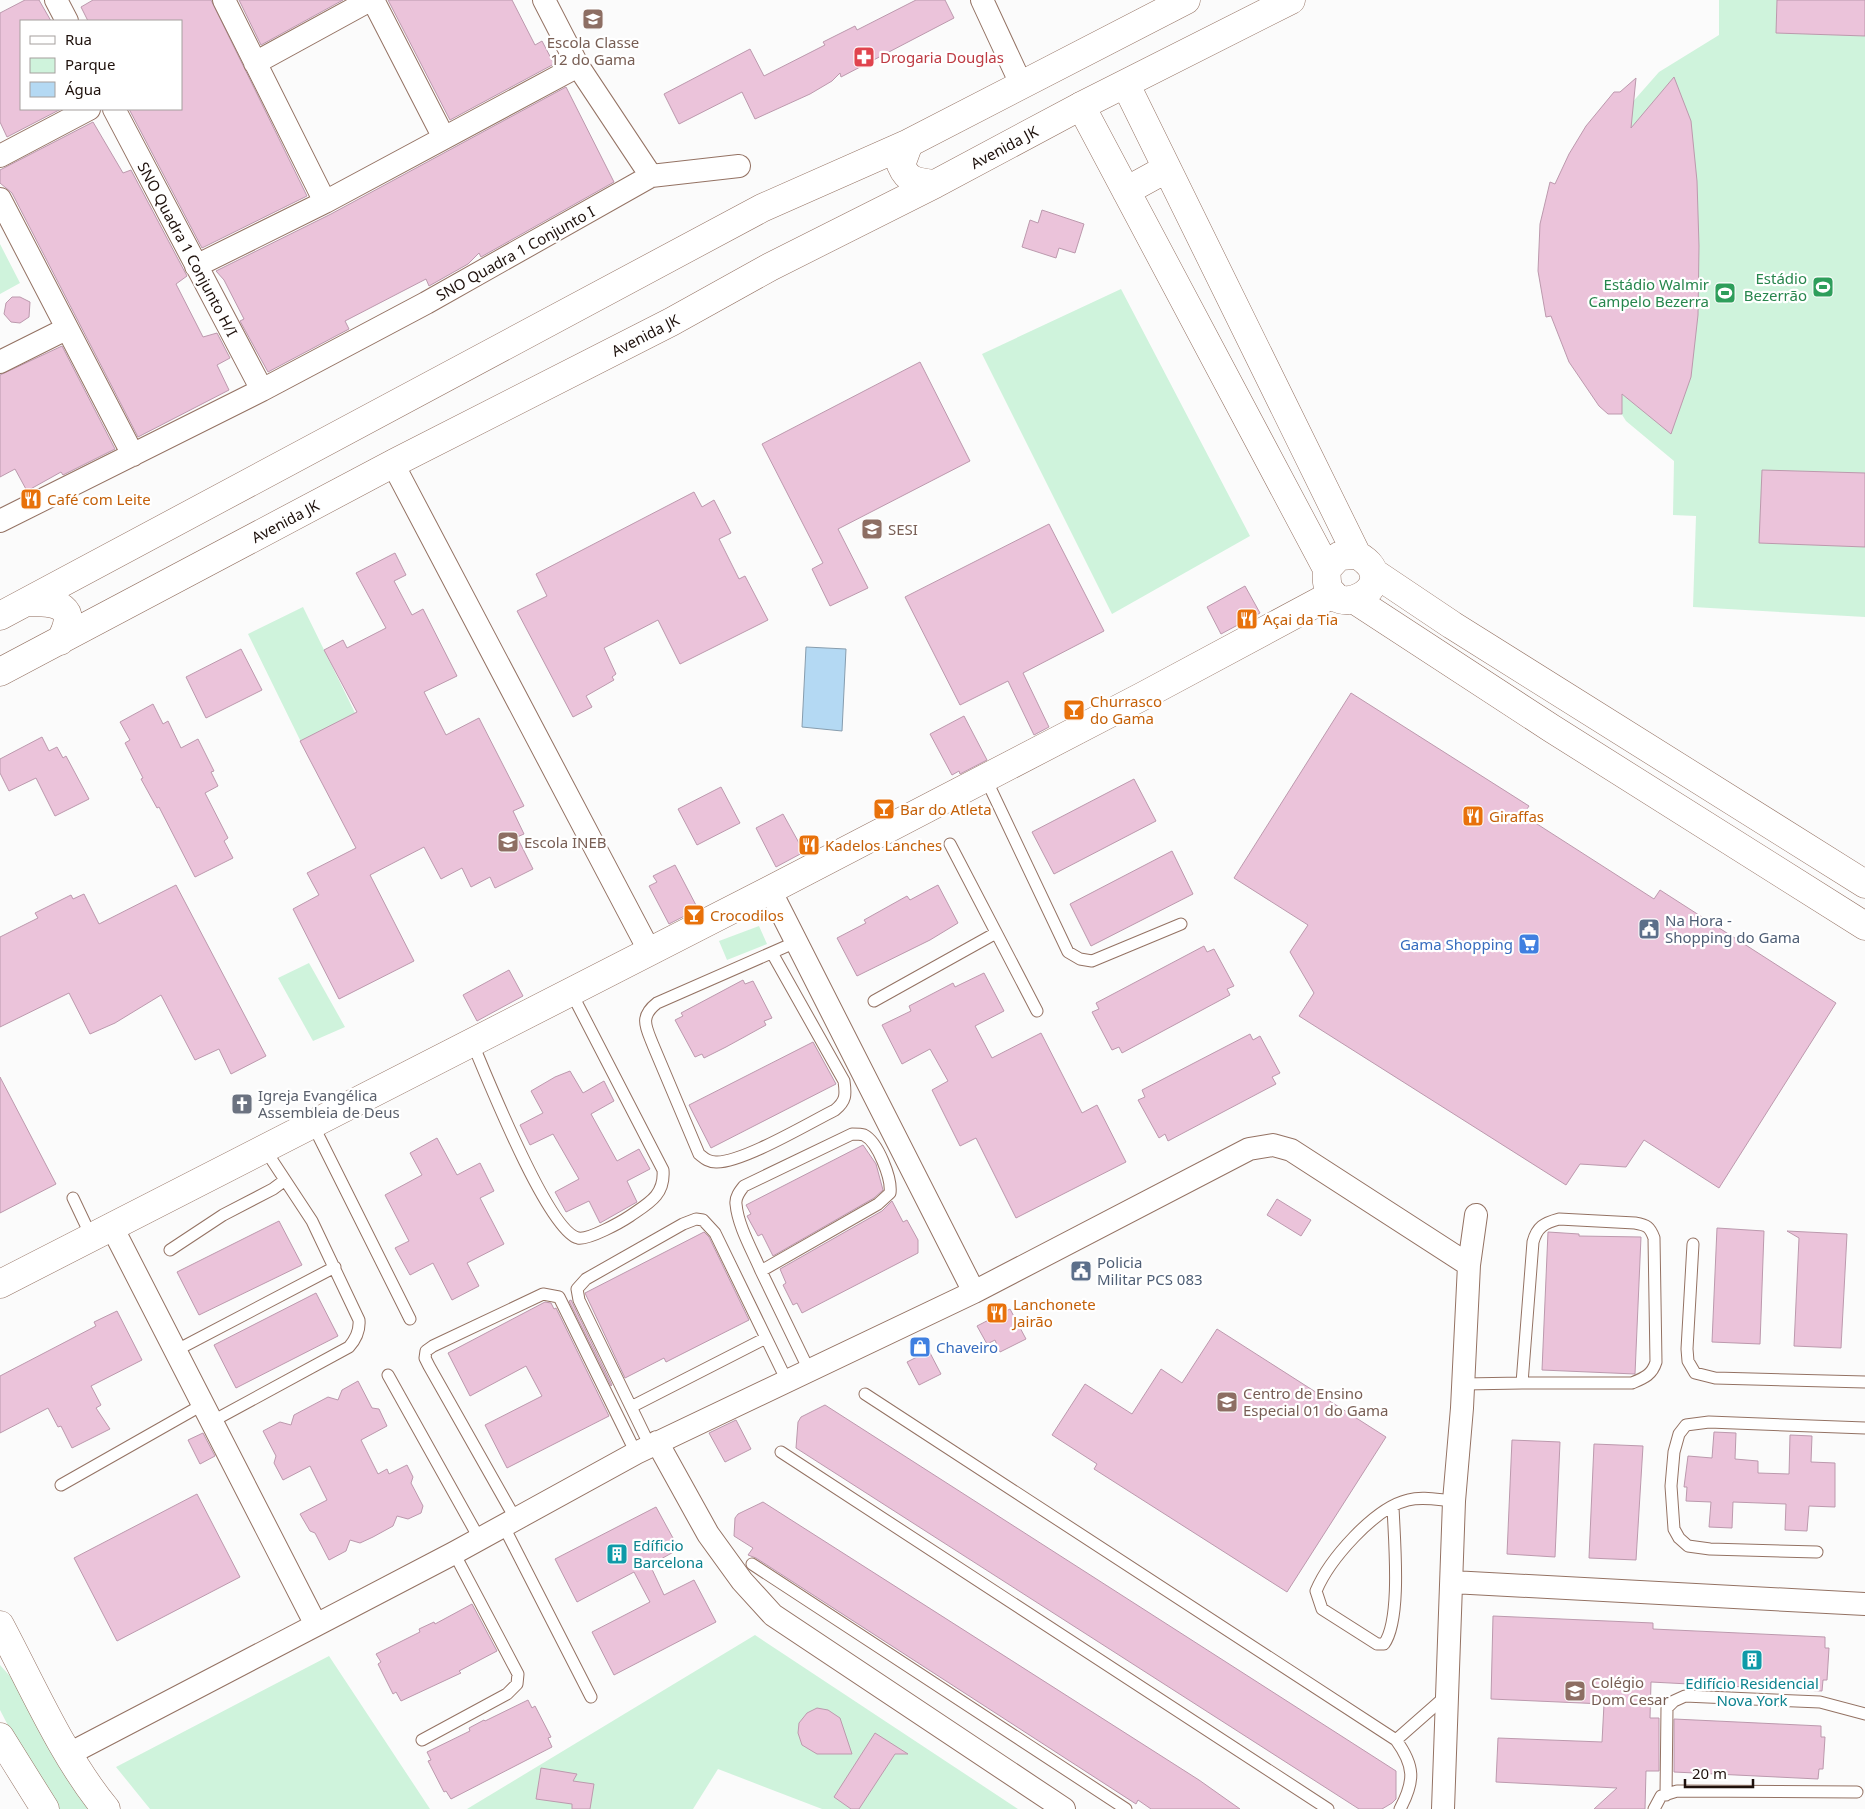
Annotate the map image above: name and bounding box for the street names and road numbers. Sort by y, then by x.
street label: Avenida JK [967,121,1042,173]
street label: SNO Quadra 1 Conjunto H/I [133,158,243,340]
street label: SNO Quadra 1 Conjunto I [432,201,598,305]
street label: Avenida JK [608,309,683,361]
street label: Avenida JK [248,495,323,547]

